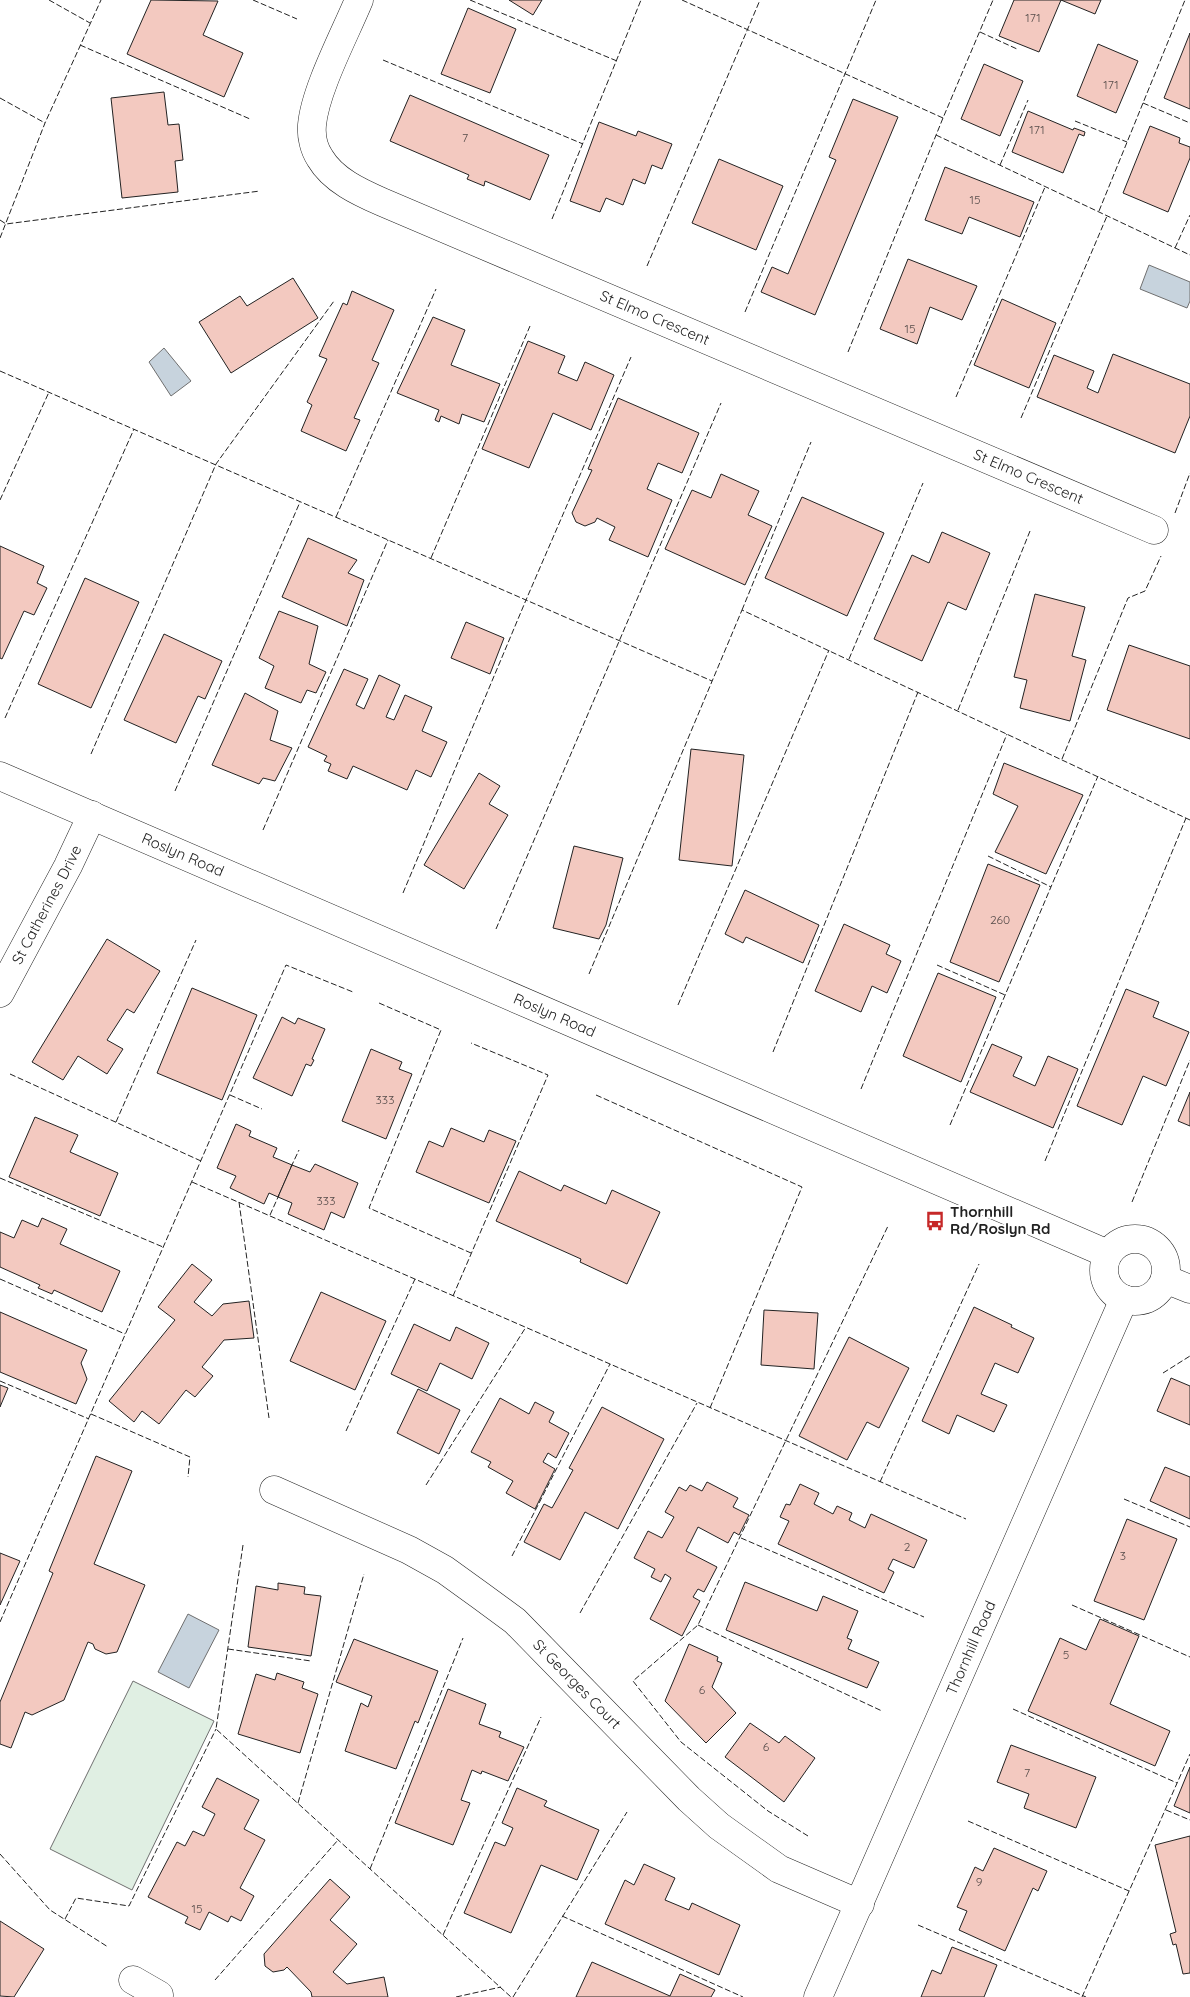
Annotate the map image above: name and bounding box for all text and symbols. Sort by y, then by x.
house number: 171 [1025,10,1041,25]
house number: 171 [1103,77,1119,92]
house number: 171 [1029,122,1045,137]
house number: 7 [462,130,468,145]
house number: 15 [970,192,980,207]
street label: St Elmo Crescent [597,286,713,349]
house number: 15 [905,321,915,336]
street label: St Elmo Crescent [971,444,1086,508]
street label: Roslyn Road [139,828,227,880]
street label: St Catherines Drive [7,842,86,967]
house number: 260 [990,912,1010,927]
street label: Roslyn Road [511,989,599,1041]
house number: 333 [376,1092,394,1107]
house number: 333 [317,1193,335,1208]
place label: Thornhill Rd/Roslyn Rd [950,1202,1050,1238]
bus stop icon: Thornhill Rd/Roslyn Rd [924,1210,946,1232]
house number: 2 [904,1539,911,1554]
house number: 3 [1120,1548,1126,1563]
street label: Thornhill Road [942,1598,1000,1698]
street label: St Georges Court [529,1635,625,1733]
house number: 5 [1063,1647,1069,1662]
house number: 6 [699,1682,706,1697]
house number: 6 [763,1739,770,1754]
house number: 7 [1024,1765,1030,1780]
house number: 9 [976,1874,983,1889]
house number: 15 [192,1901,202,1916]

